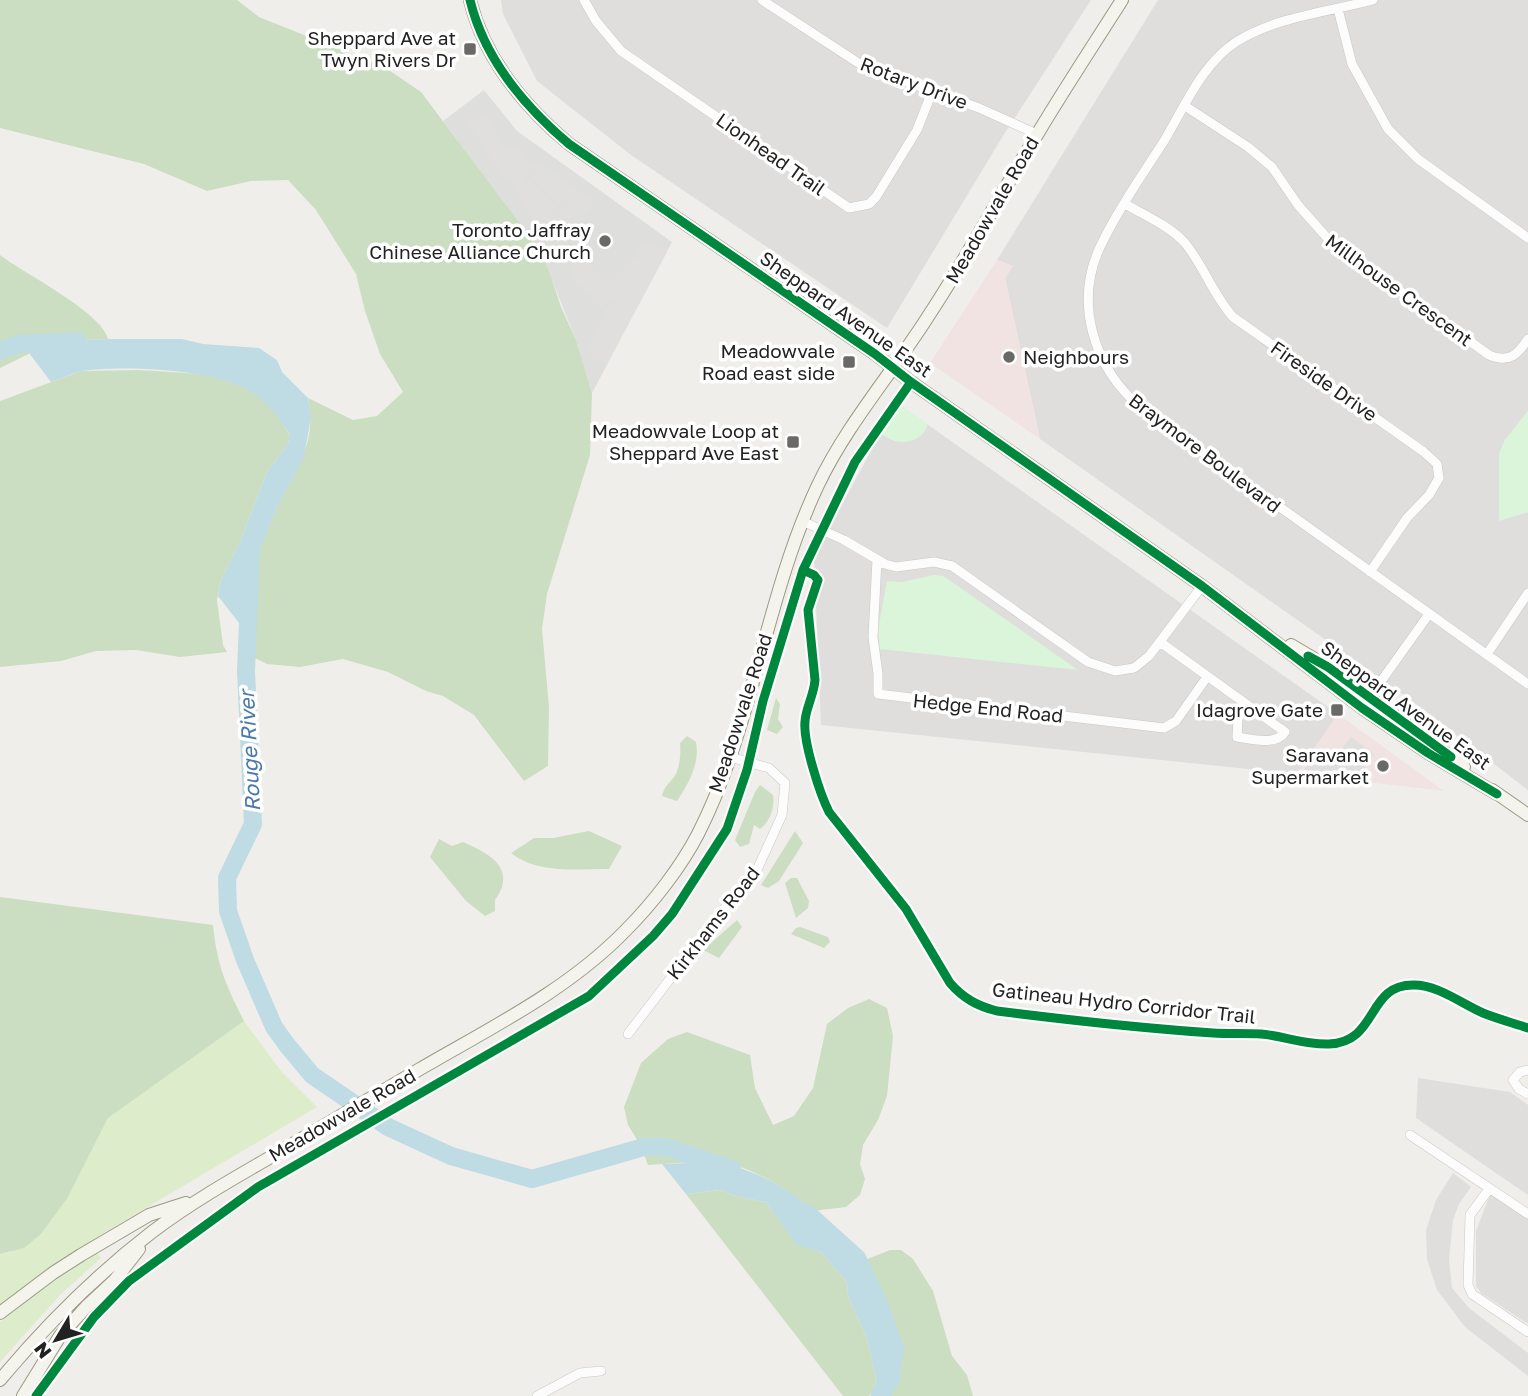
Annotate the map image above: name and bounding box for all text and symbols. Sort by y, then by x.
place label: Sheppard Ave at Twyn Rivers Dr [308,26,457,71]
marker: Sheppard Ave at Twyn Rivers Dr [462,41,478,57]
street label: Rotary Drive [857,52,971,114]
street label: Lionhead Trail [712,107,830,200]
street label: Meadowvale Road [940,132,1043,287]
place label: Toronto Jaffray Chinese Alliance Church [369,218,591,263]
street label: Millhouse Crescent [1321,229,1477,351]
marker: Toronto Jaffray Chinese Alliance Church [597,233,613,249]
street label: Sheppard Avenue East [756,246,937,382]
street label: Fireside Drive [1267,336,1382,426]
place label: Meadowvale Road east side [702,339,835,384]
place label: Neighbours [1023,345,1129,368]
marker: Neighbours [1001,349,1017,365]
marker: Meadowvale Road east side [841,354,857,370]
street label: Braymore Boulevard [1125,388,1286,517]
place label: Meadowvale Loop at Sheppard Ave East [592,419,779,464]
marker: Meadowvale Loop at Sheppard Ave East [785,434,801,450]
street label: Meadowvale Road [703,630,776,795]
street label: Sheppard Avenue East [1317,635,1496,774]
water label: Rouge River [233,687,265,812]
street label: Hedge End Road [912,688,1064,727]
place label: Idagrove Gate [1196,698,1323,721]
marker: Idagrove Gate [1329,702,1345,718]
place label: Saravana Supermarket [1251,743,1369,788]
marker: Saravana Supermarket [1375,758,1391,774]
street label: Kirkhams Road [661,862,764,984]
street label: Gatineau Hydro Corridor Trail [991,977,1257,1028]
street label: Meadowvale Road [264,1063,419,1166]
north arrow [21,1305,91,1375]
text: N [29,1338,56,1364]

